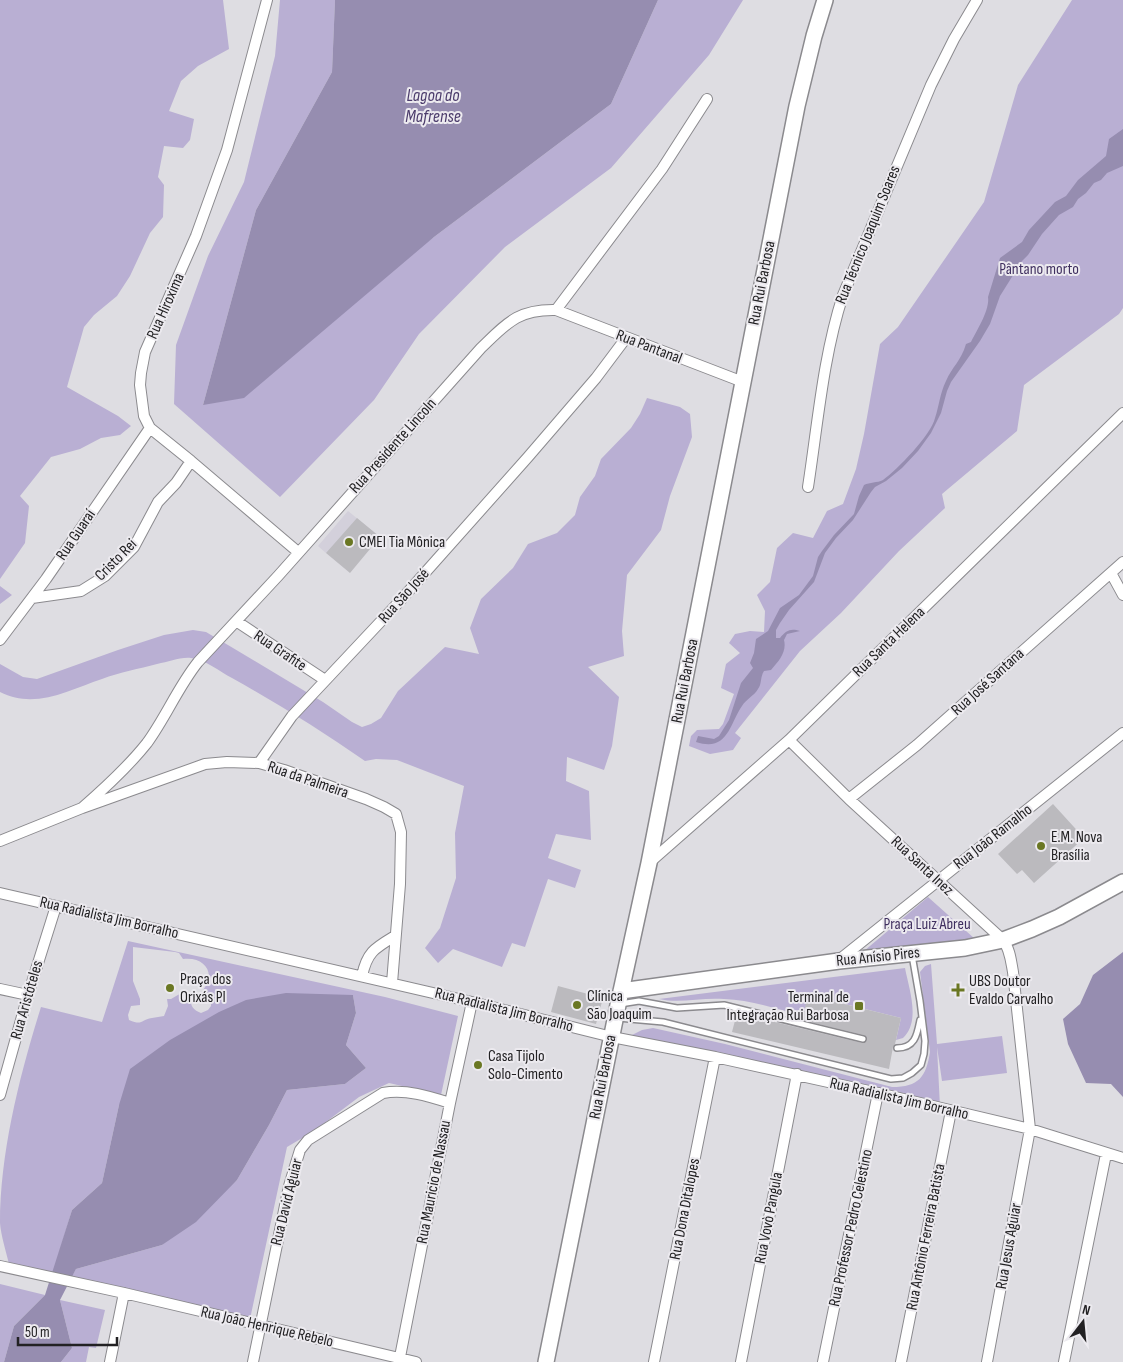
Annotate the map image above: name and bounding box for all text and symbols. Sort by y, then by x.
water label: Lagoa do Mafrense [405,85,461,127]
street label: Rua Técnico Joaquim Soares [832,163,905,307]
street label: Rua Rui Barbosa [745,239,779,327]
park label: Pântano morto [999,260,1079,279]
street label: Rua Hiroxima [143,270,189,342]
street label: Rua Pantanal [613,326,685,368]
street label: Rua Presidente Lincoln [345,395,441,497]
street label: Rua Guaraí [52,506,100,564]
place label: CMEI Tia Mônica [359,533,445,552]
street label: Cristo Rei [91,535,141,585]
marker: CMEI Tia Mônica [343,536,355,548]
street label: Rua São José [374,565,434,627]
street label: Rua Santa Helena [849,603,929,681]
street label: Rua Grafite [250,626,310,676]
street label: Rua Rui Barbosa [668,637,702,725]
street label: Rua José Santana [948,644,1028,720]
street label: Rua da Palmeira [265,757,351,803]
street label: Rua João Ramalho [950,800,1036,874]
place label: E.M. Nova Brasília [1051,828,1102,865]
street label: Rua Santa Inez [887,832,957,900]
marker: E.M. Nova Brasília [1035,840,1047,852]
street label: Rua Radialista Jim Borralho [38,893,180,943]
park label: Praça Luiz Abreu [883,915,971,934]
street label: Rua Anísio Pires [835,943,921,971]
street label: Rua Aristóteles [7,958,47,1042]
place label: Praça dos Orixás PI [180,970,231,1007]
place label: UBS Doutor Evaldo Carvalho [969,972,1053,1009]
marker: Praça dos Orixás PI [164,982,176,994]
marker: UBS Doutor Evaldo Carvalho [951,983,965,997]
street label: Rua Radialista Jim Borralho [433,984,575,1036]
place label: Clínica São Joaquim [587,987,652,1024]
place label: Terminal de Integração Rui Barbosa [727,988,849,1025]
marker: Clínica São Joaquim [571,999,583,1011]
marker: Terminal de Integração Rui Barbosa [853,1000,865,1012]
street label: Rua Rui Barbosa [586,1033,620,1121]
place label: Casa Tijolo Solo-Cimento [488,1047,563,1084]
marker: Casa Tijolo Solo-Cimento [472,1059,484,1071]
street label: Rua Radialista Jim Borralho [828,1074,970,1124]
street label: Rua Mauricio de Nassau [413,1119,455,1245]
street label: Rua Professor Pedro Celestino [825,1148,877,1308]
street label: Rua David Aguiar [267,1156,307,1247]
street label: Rua Dona Ditalopes [666,1156,704,1261]
street label: Rua Antônio Ferreira Batista [902,1162,950,1312]
street label: Rua Vovò Pangula [751,1171,787,1265]
street label: Rua Jesus Aguiar [992,1201,1026,1291]
north arrow [1058,1297,1108,1347]
text: N [1081,1301,1092,1319]
street label: Rua João Henrique Rebelo [199,1302,335,1352]
scale bar [18,1314,116,1346]
text: 50 m [25,1323,50,1342]

